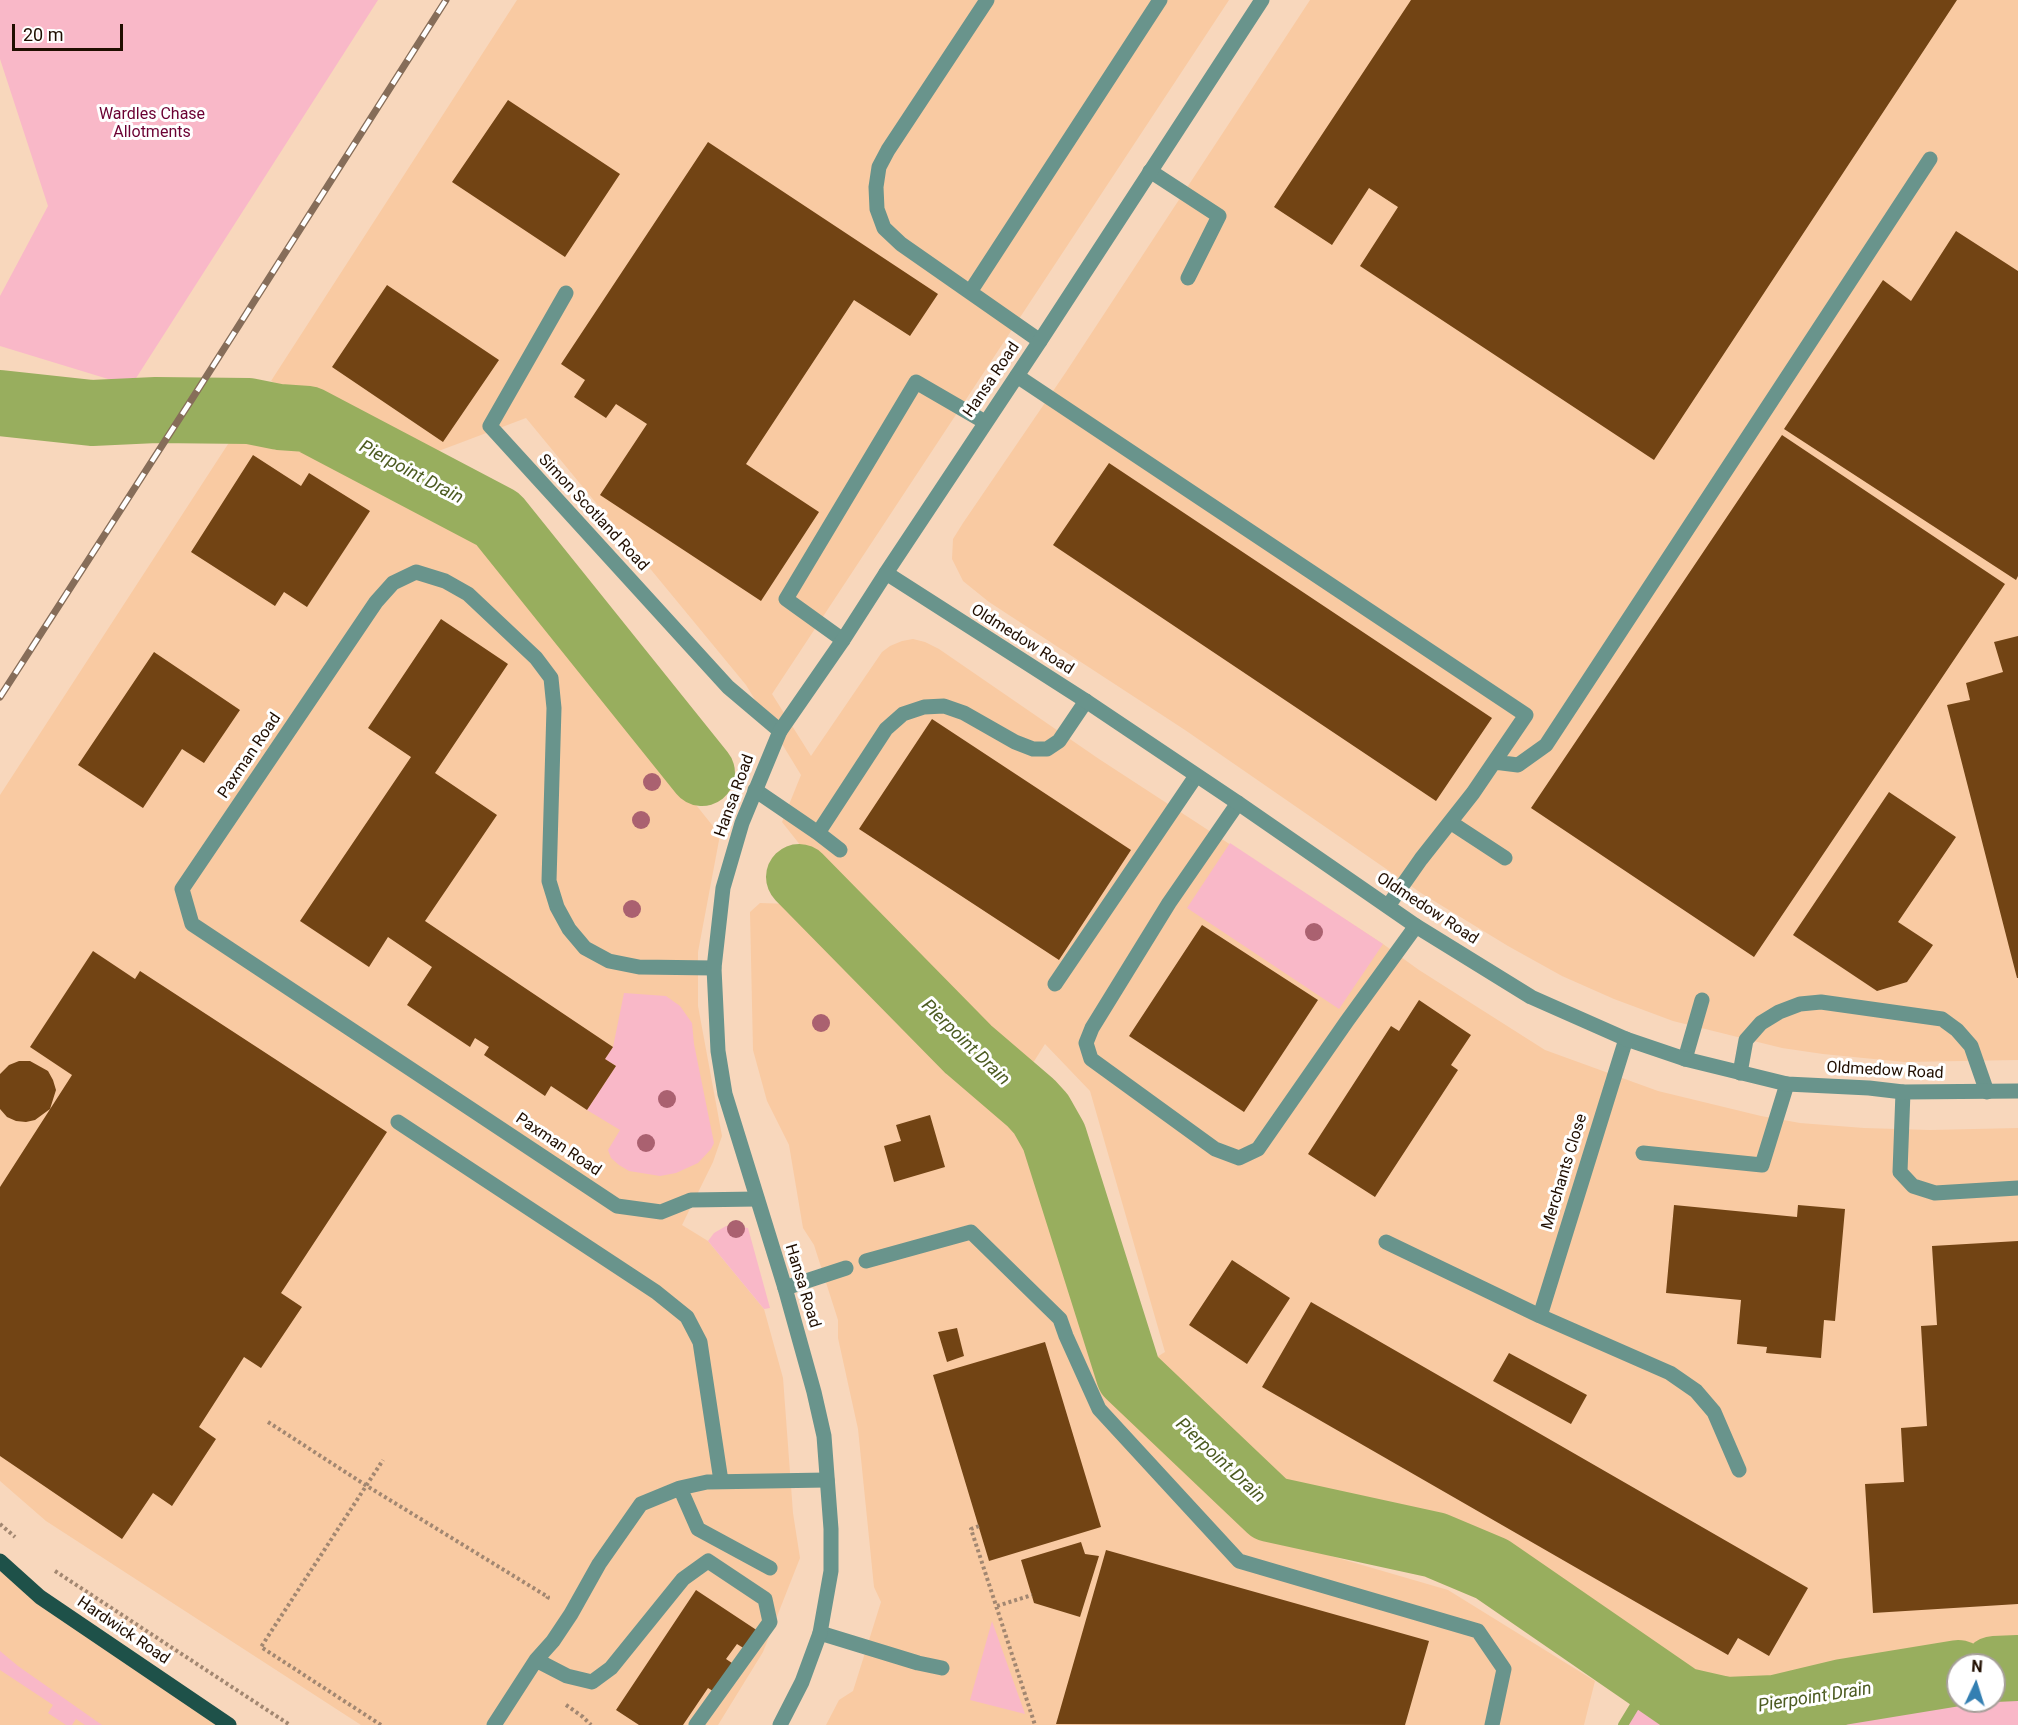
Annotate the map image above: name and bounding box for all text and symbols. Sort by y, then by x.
scale bar [15,12,126,50]
text: 20 m [23,24,63,45]
park label: Wardles Chase Allotments [99,105,205,143]
street label: Hansa Road [960,339,1024,421]
water label: Pierpoint Drain [355,437,467,509]
street label: Simon Scotland Road [534,451,652,575]
street label: Oldmedow Road [967,601,1077,679]
street label: Paxman Road [214,710,286,802]
street label: Hansa Road [711,752,759,840]
street label: Oldmedow Road [1373,869,1481,949]
water label: Pierpoint Drain [916,995,1014,1091]
street label: Oldmedow Road [1826,1058,1944,1084]
street label: Paxman Road [512,1109,604,1181]
street label: Merchants Close [1538,1112,1592,1232]
street label: Hansa Road [780,1242,824,1330]
water label: Pierpoint Drain [1171,1414,1269,1508]
street label: Hardwick Road [73,1593,173,1669]
north arrow [1946,1653,2006,1713]
text: N [1971,1657,1983,1676]
water label: Pierpoint Drain [1757,1678,1873,1718]

